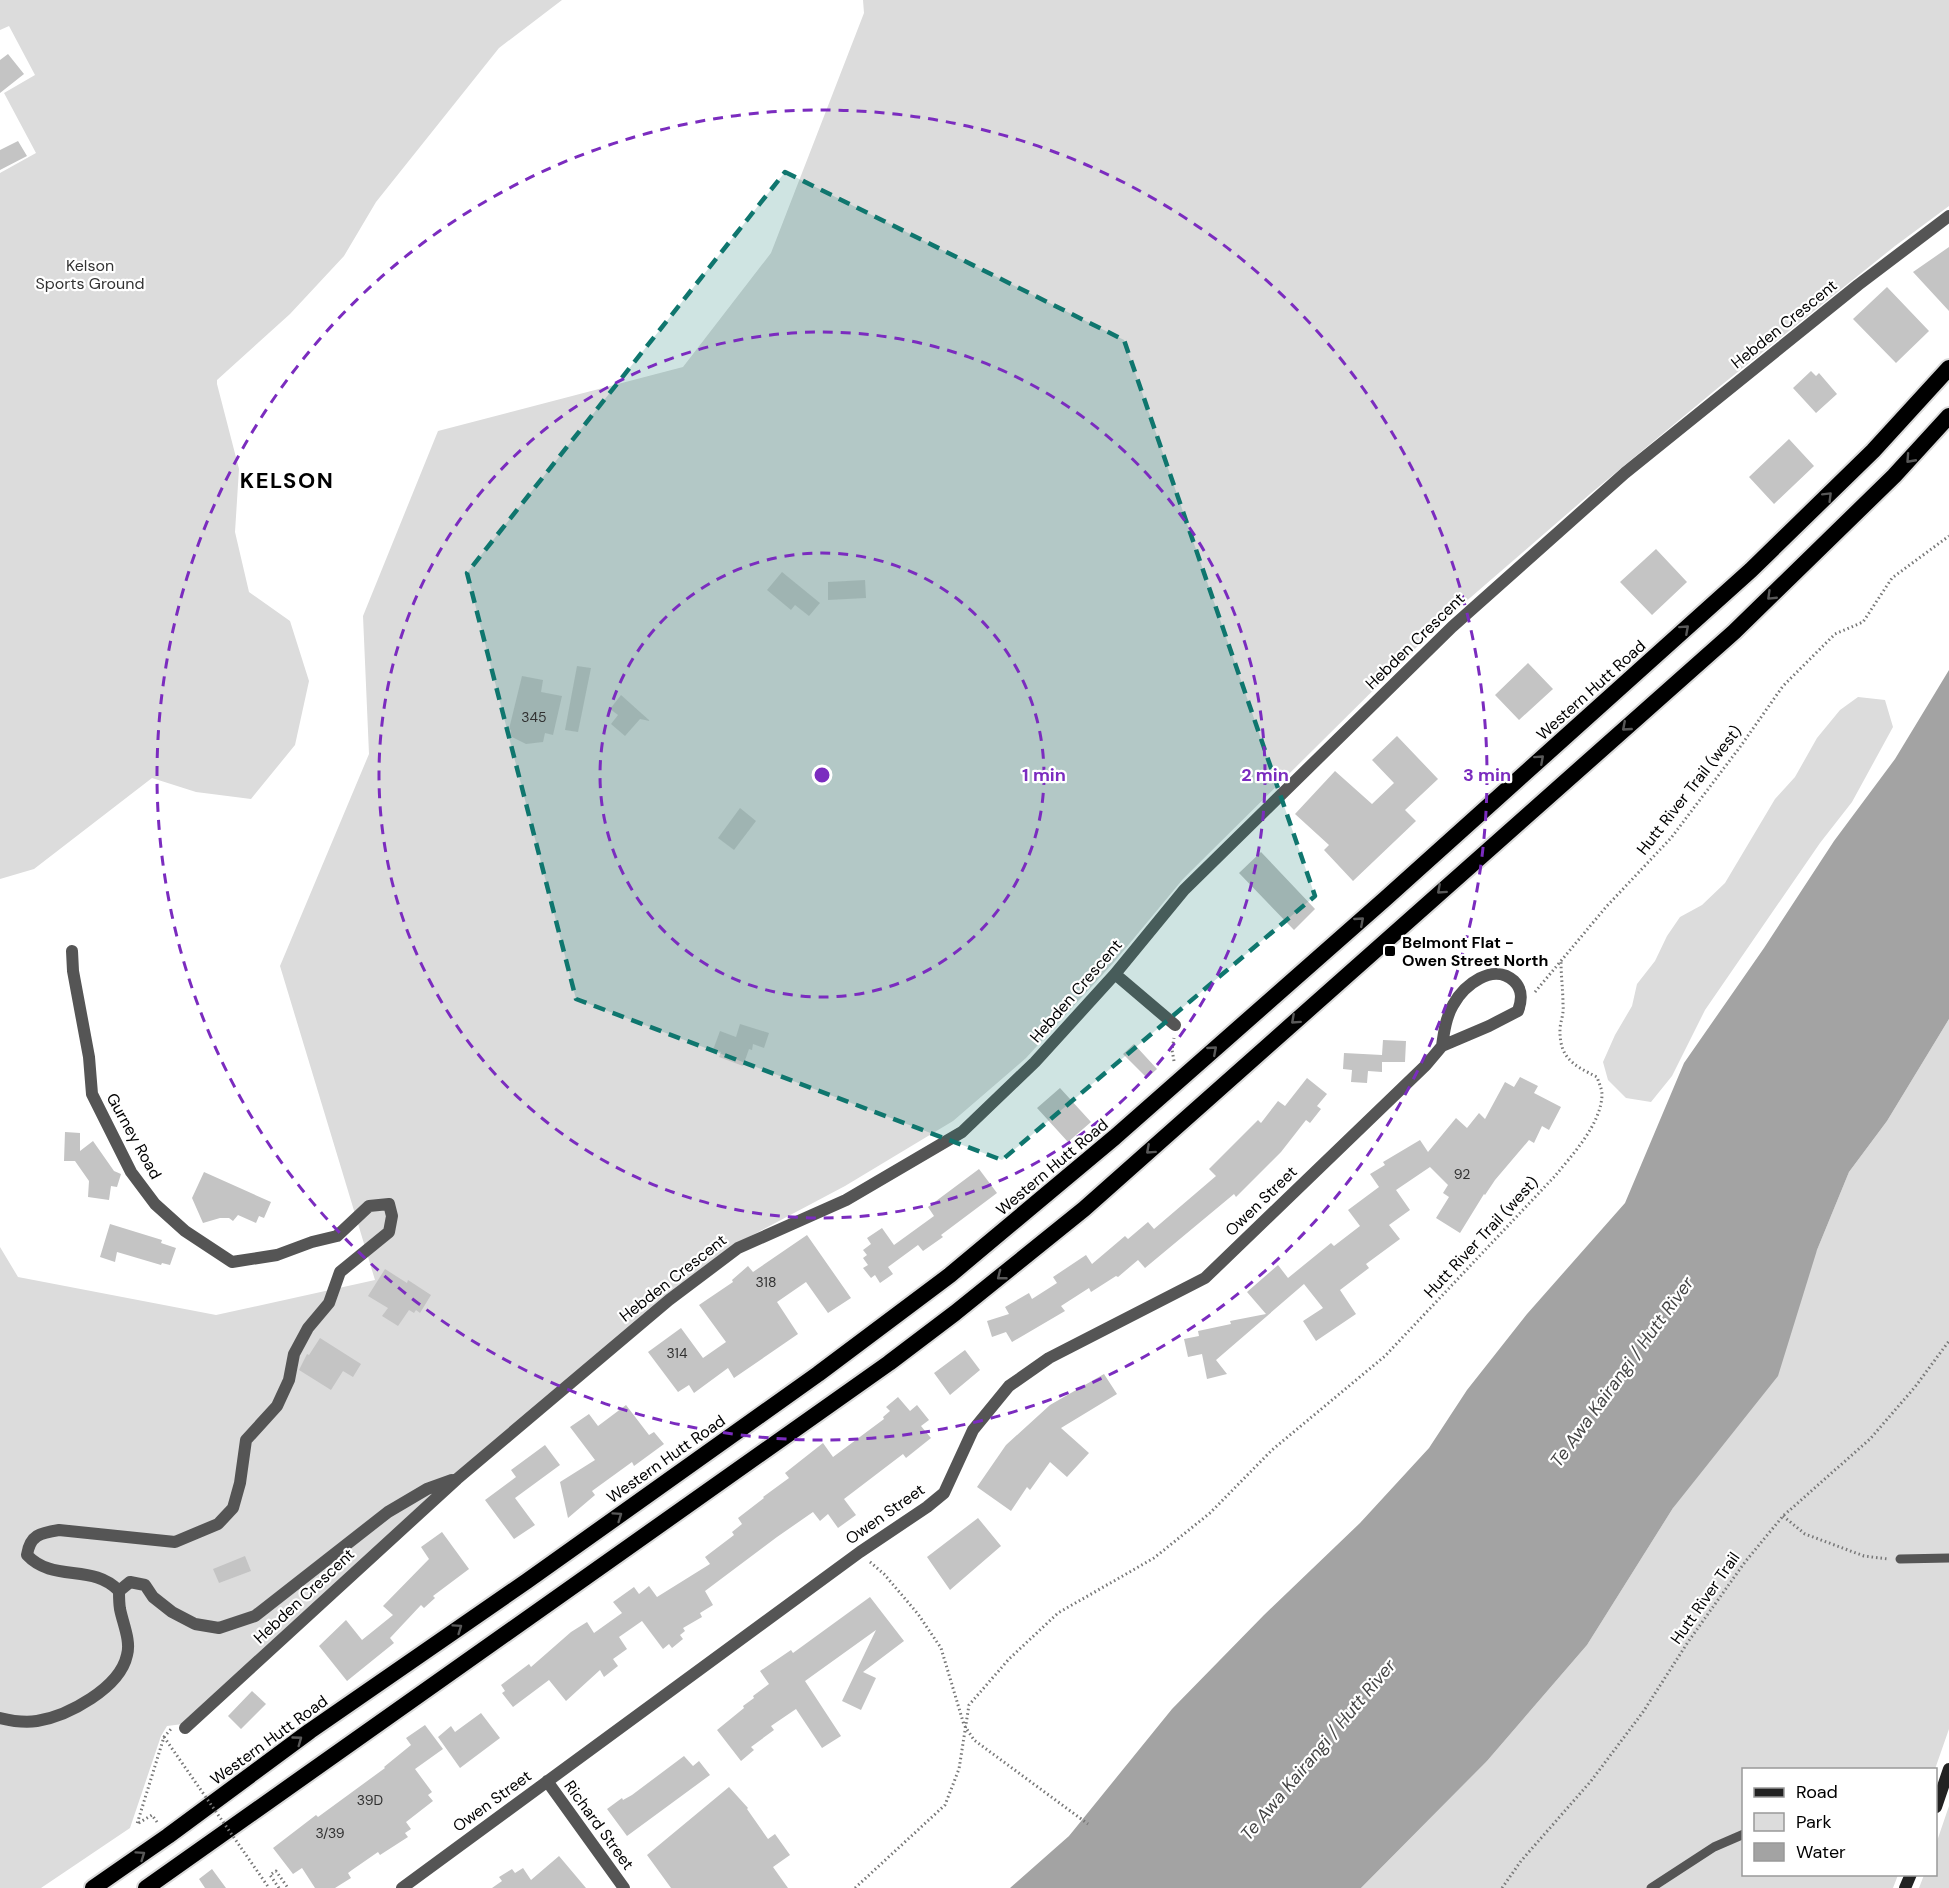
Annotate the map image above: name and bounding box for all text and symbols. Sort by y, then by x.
park label: Kelson Sports Ground [36,255,144,294]
street label: Hebden Crescent [1727,275,1841,373]
one-way arrow [1906,452,1917,463]
district label: KELSON [240,466,334,495]
one-way arrow [1821,493,1832,504]
street label: Hebden Crescent [1361,588,1469,694]
one-way arrow [1767,589,1777,600]
one-way arrow [1679,625,1689,636]
street label: Western Hutt Road [1532,635,1650,745]
house number: 345 [521,708,547,726]
one-way arrow [1622,720,1633,731]
street label: Hutt River Trail (west) [1632,721,1746,859]
one-way arrow [1533,755,1544,766]
text: 1 min [1022,763,1066,787]
text: 2 min [1241,763,1289,787]
text: 3 min [1463,763,1511,787]
centre of rings [812,765,832,785]
one-way arrow [1437,883,1448,894]
one-way arrow [1353,917,1364,928]
place label: Belmont Flat - Owen Street North [1402,932,1548,971]
street label: Hebden Crescent [1025,935,1127,1047]
marker: Belmont Flat - Owen Street North [1383,944,1397,958]
one-way arrow [1292,1013,1302,1024]
one-way arrow [1206,1046,1217,1057]
street label: Gurney Road [102,1089,166,1183]
street label: Western Hutt Road [992,1114,1112,1220]
one-way arrow [1146,1143,1157,1154]
street label: Owen Street [1221,1161,1301,1241]
house number: 92 [1454,1165,1470,1183]
street label: Hutt River Trail (west) [1419,1172,1543,1302]
street label: Hebden Crescent [615,1230,731,1326]
one-way arrow [997,1269,1008,1280]
water label: Te Awa Kairangi / Hutt River [1545,1271,1700,1472]
house number: 318 [756,1273,776,1291]
house number: 314 [667,1344,688,1362]
street label: Western Hutt Road [603,1410,729,1508]
street label: Owen Street [841,1479,929,1549]
one-way arrow [611,1512,622,1523]
street label: Hebden Crescent [249,1544,359,1648]
street label: Hutt River Trail [1666,1548,1744,1648]
one-way arrow [452,1624,463,1635]
water label: Te Awa Kairangi / Hutt River [1235,1653,1402,1846]
street label: Western Hutt Road [206,1690,332,1790]
one-way arrow [292,1736,303,1747]
street label: Owen Street [449,1765,535,1837]
legend [1742,1768,1937,1876]
street label: Richard Street [559,1776,639,1874]
text: Road [1796,1780,1838,1804]
house number: 39D [357,1791,383,1809]
text: Park [1796,1810,1832,1834]
house number: 3/39 [315,1824,345,1842]
text: Water [1796,1840,1846,1864]
one-way arrow [134,1851,145,1862]

